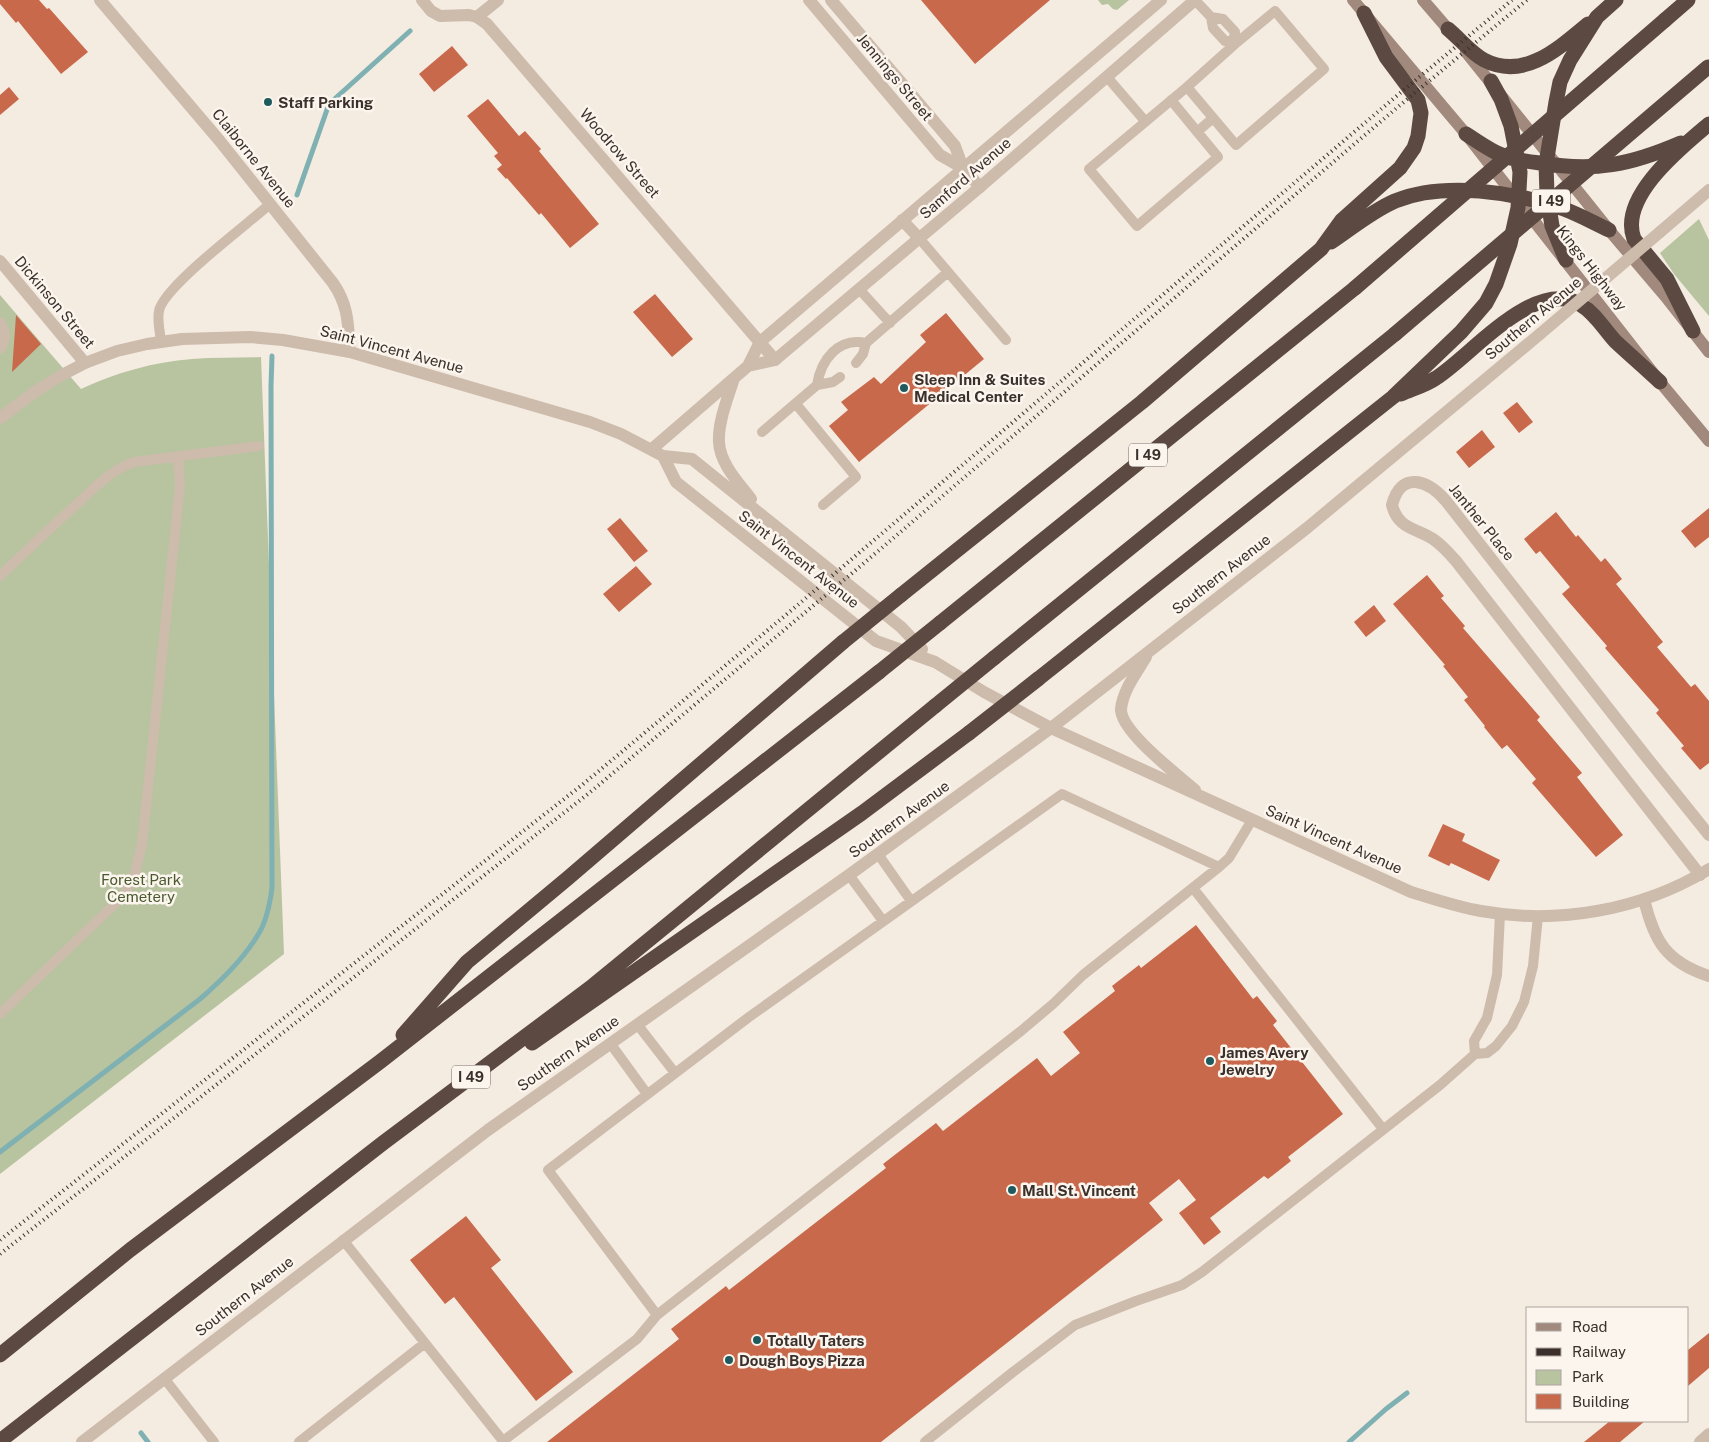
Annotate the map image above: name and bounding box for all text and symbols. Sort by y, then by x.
street label: Jennings Street [854,30,936,124]
place label: Staff Parking [278,94,374,111]
marker: Staff Parking [262,96,274,108]
street label: Claiborne Avenue [209,105,299,211]
street label: Woodrow Street [577,105,664,201]
street label: Samford Avenue [916,134,1014,222]
road number: I 49 [1532,190,1570,212]
street label: Kings Highway [1553,222,1631,314]
street label: Dickinson Street [11,252,99,352]
street label: Southern Avenue [1482,273,1584,363]
street label: Saint Vincent Avenue [318,322,466,376]
place label: Sleep Inn & Suites Medical Center [914,371,1045,405]
marker: Sleep Inn & Suites Medical Center [898,382,910,394]
road number: I 49 [1129,444,1167,466]
street label: Janther Place [1446,480,1518,564]
street label: Saint Vincent Avenue [735,507,863,611]
street label: Southern Avenue [1169,530,1273,618]
street label: Southern Avenue [846,777,952,861]
street label: Saint Vincent Avenue [1263,801,1405,877]
park label: Forest Park Cemetery [101,871,181,905]
street label: Southern Avenue [514,1012,622,1094]
place label: James Avery Jewelry [1220,1044,1309,1078]
marker: James Avery Jewelry [1204,1055,1216,1067]
road number: I 49 [452,1066,490,1088]
place label: Mall St. Vincent [1022,1182,1136,1199]
marker: Mall St. Vincent [1006,1184,1018,1196]
street label: Southern Avenue [192,1252,296,1340]
legend [1526,1307,1689,1422]
text: Road [1572,1318,1608,1335]
place label: Totally Taters [767,1332,865,1349]
marker: Totally Taters [751,1334,763,1346]
text: Railway [1572,1343,1626,1360]
place label: Dough Boys Pizza [739,1352,865,1369]
marker: Dough Boys Pizza [723,1354,735,1366]
text: Park [1572,1368,1604,1385]
text: Building [1572,1393,1630,1410]

